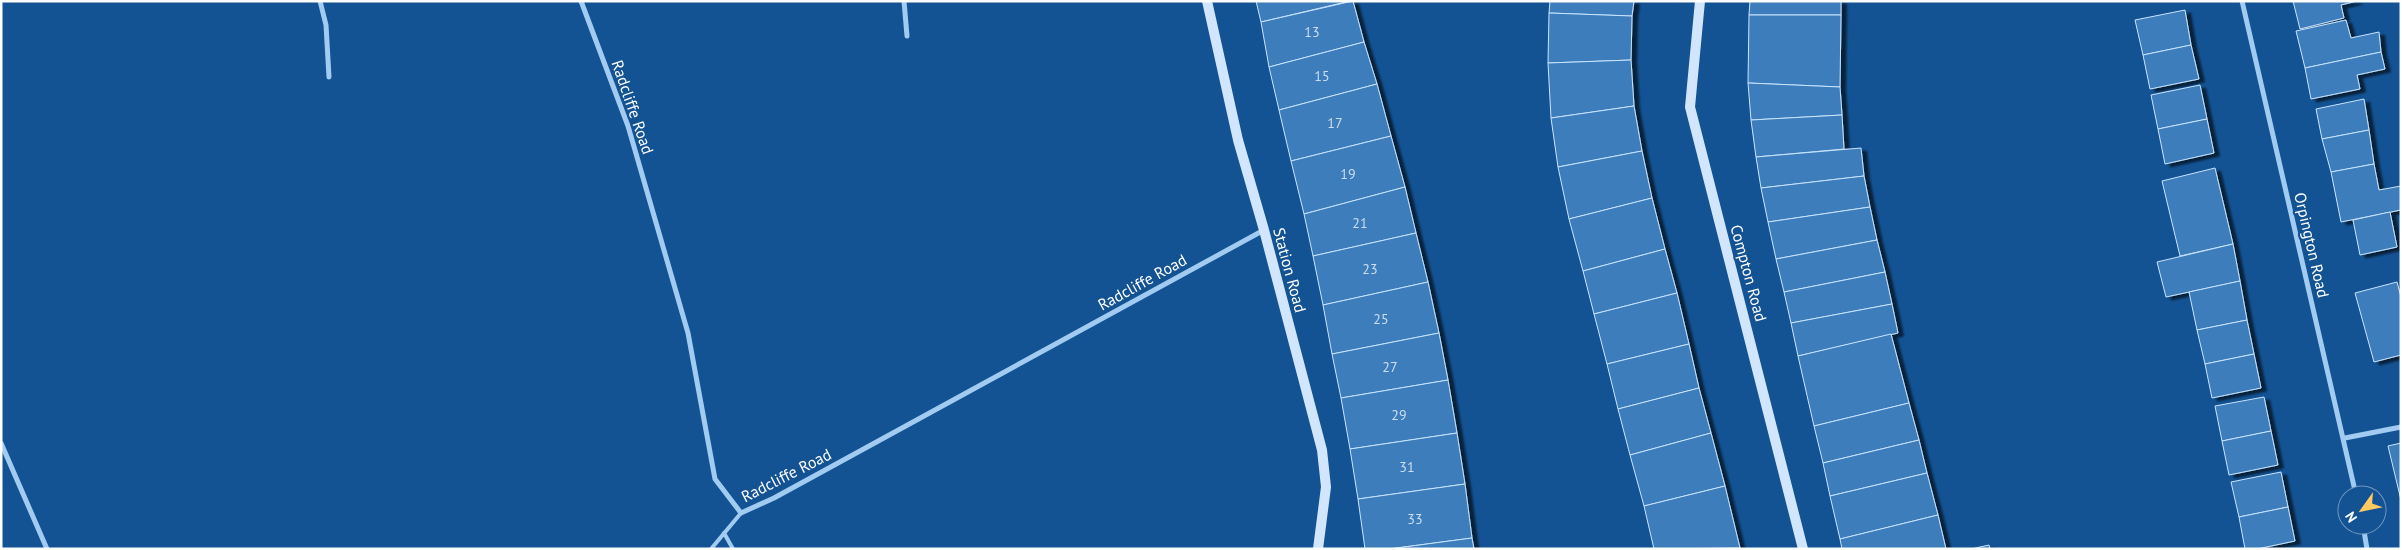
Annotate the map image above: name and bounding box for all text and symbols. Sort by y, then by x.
house number: 13 [1304,23,1320,41]
street label: Radcliffe Road [608,57,658,157]
house number: 15 [1314,67,1330,85]
house number: 17 [1327,114,1343,132]
house number: 19 [1340,165,1356,183]
street label: Orpington Road [2290,190,2334,300]
house number: 21 [1352,214,1368,232]
street label: Compton Road [1726,222,1772,324]
street label: Station Road [1269,225,1311,315]
street label: Radcliffe Road [1094,249,1190,315]
house number: 23 [1362,260,1378,278]
house number: 25 [1373,310,1389,328]
house number: 27 [1382,358,1398,376]
house number: 29 [1391,406,1407,424]
street label: Radcliffe Road [738,444,834,506]
house number: 31 [1399,458,1415,476]
north arrow [2337,485,2387,535]
text: N [2341,508,2361,526]
house number: 33 [1407,510,1423,528]

